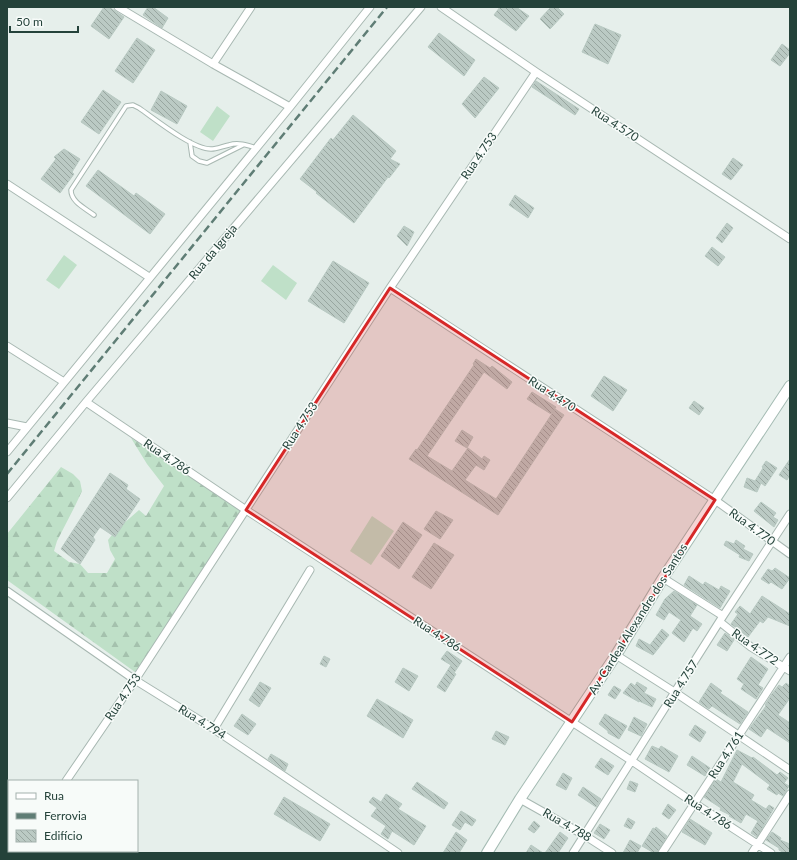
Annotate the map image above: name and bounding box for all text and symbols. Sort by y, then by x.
scale bar [10,8,78,34]
text: 50 m [16,14,43,29]
street label: Rua 4.570 [589,103,642,145]
street label: Rua 4.753 [457,129,500,182]
street label: Rua da Igreja [185,221,240,282]
street label: Rua 4.470 [526,373,579,415]
street label: Rua 4.753 [279,399,321,452]
street label: Rua 4.786 [141,435,194,478]
street label: Rua 4.770 [726,505,778,548]
street label: Av. Cardeal Alexandre dos Santos [585,541,690,697]
street label: Rua 4.786 [411,613,464,655]
street label: Rua 4.772 [729,625,782,668]
street label: Rua 4.757 [660,657,701,710]
street label: Rua 4.753 [101,670,144,723]
street label: Rua 4.794 [176,701,229,742]
street label: Rua 4.761 [705,728,747,781]
legend [8,780,138,852]
text: Rua [44,788,64,803]
street label: Rua 4.786 [682,791,735,833]
street label: Rua 4.788 [540,805,594,844]
text: Ferrovia [44,808,87,823]
text: Edifício [44,828,83,843]

